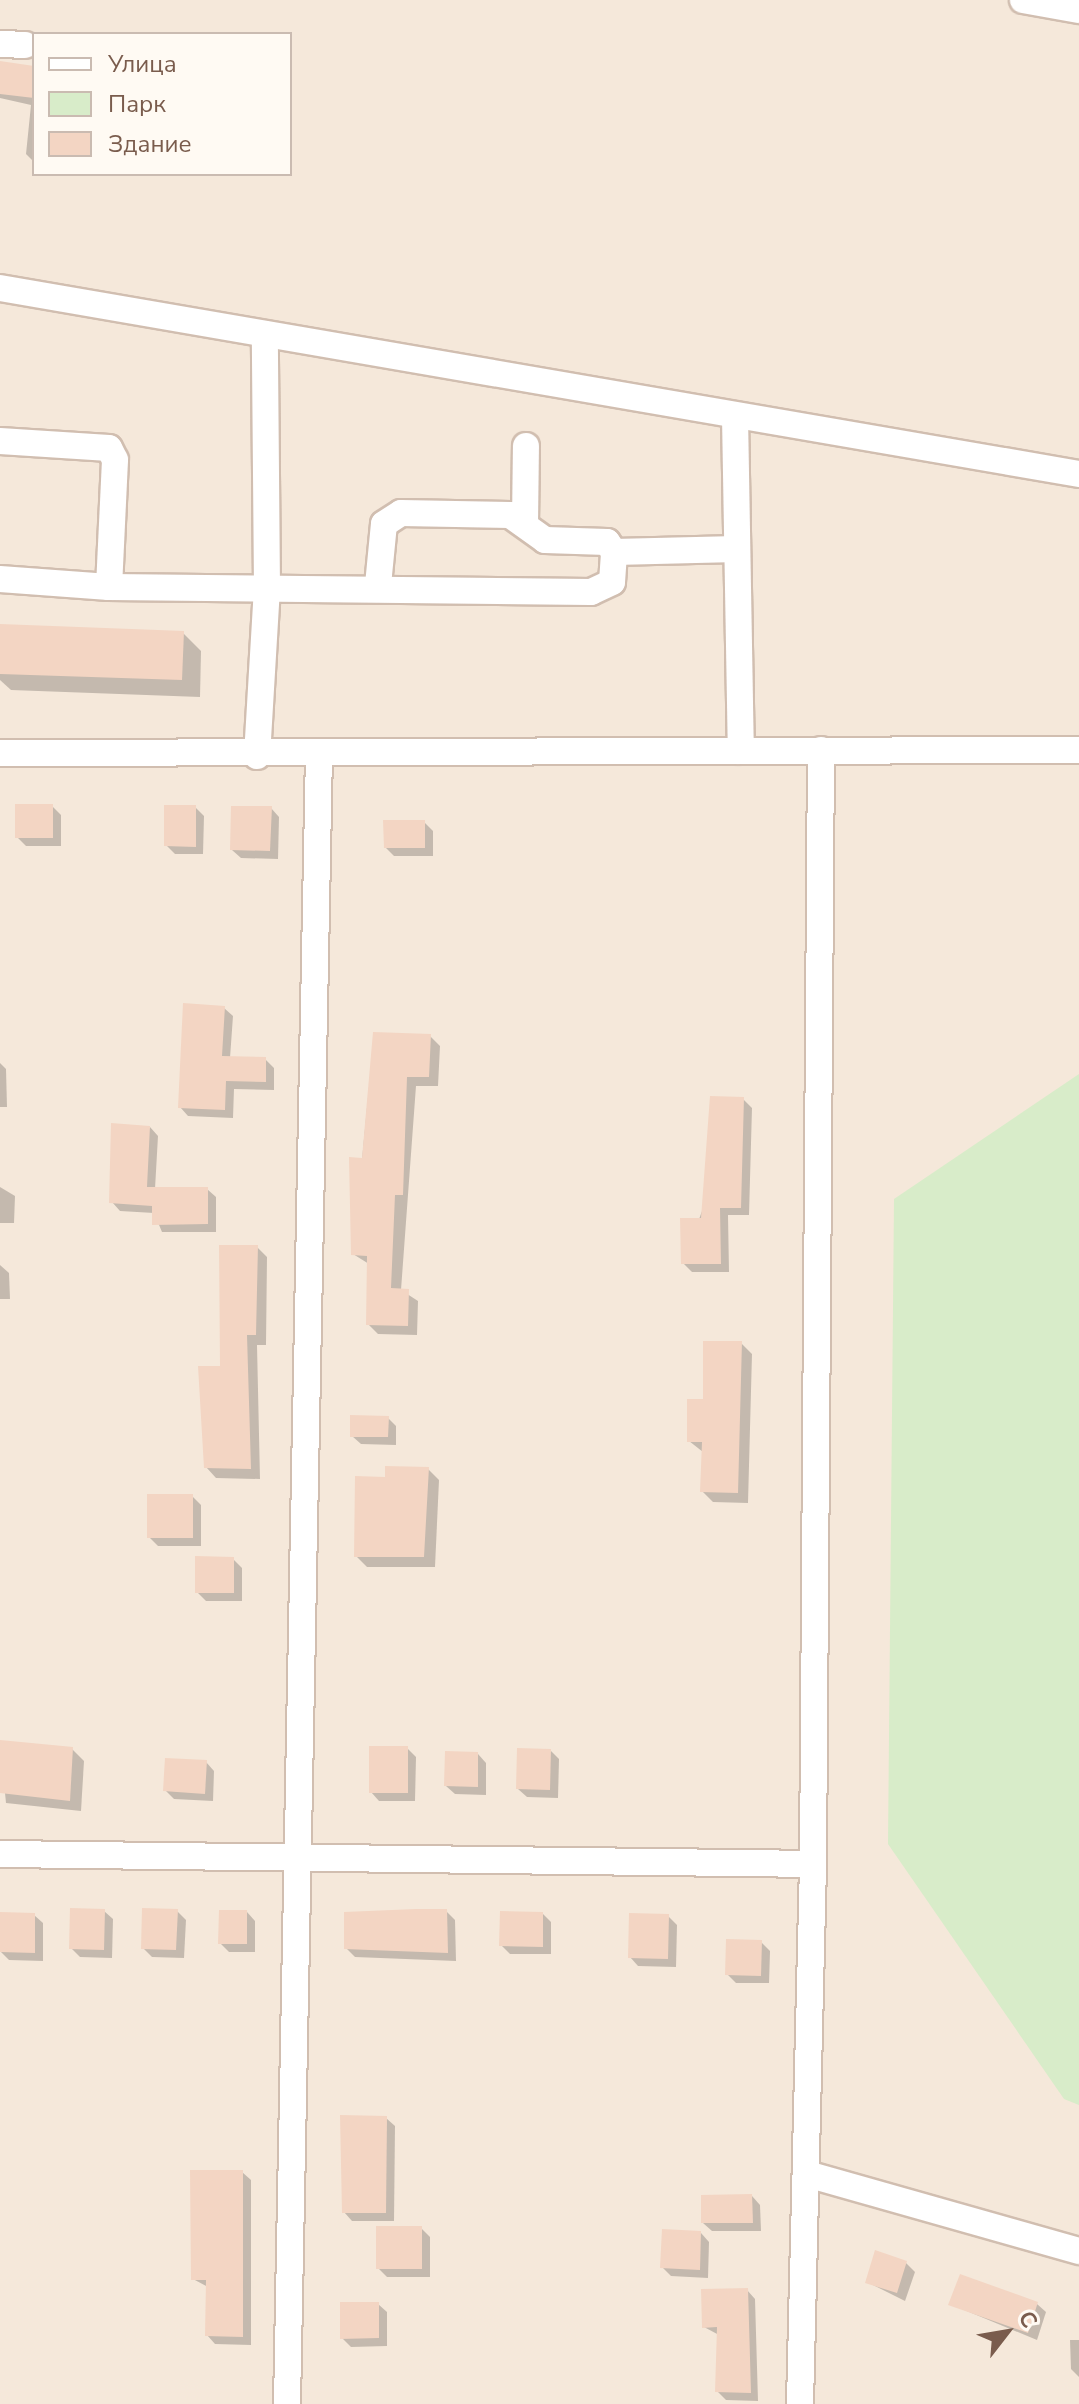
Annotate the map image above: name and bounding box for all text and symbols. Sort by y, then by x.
legend [32,32,292,176]
text: Улица [108,48,177,80]
text: Парк [108,88,166,120]
text: Здание [108,128,192,160]
north arrow [967,2292,1047,2372]
text: С [1011,2305,1044,2334]

